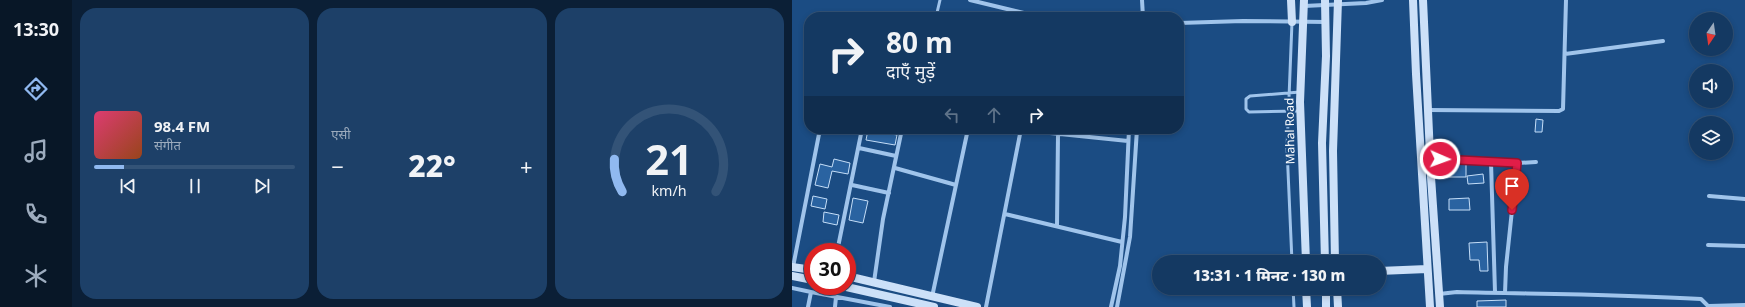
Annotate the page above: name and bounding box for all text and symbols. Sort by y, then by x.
north arrow [1689,12,1733,56]
map controls [1689,12,1733,160]
text: 13:30 [13,17,59,41]
text: 80 m [886,23,953,61]
icon: right [820,28,872,80]
text: दाएँ मुड़ें [886,59,935,83]
button: sound [1689,64,1733,108]
icon: directions [22,75,50,103]
street label: Mahal Road [1280,97,1299,165]
icon: left [941,104,963,126]
icon: ahead [983,104,1005,126]
icon: right [1025,104,1047,126]
text: 98.4 FM [154,116,210,136]
button: layers [1689,116,1733,160]
text: एसी [331,125,351,143]
text: 21 [646,130,693,186]
text: संगीत [154,136,181,154]
icon: music [22,137,50,165]
position arrow [1419,138,1461,180]
text: 22° [408,145,456,186]
text: − [331,151,344,181]
text: + [520,151,533,181]
pin [1495,169,1529,210]
icon: previous [117,175,139,197]
icon: pause [184,175,206,197]
icon: next [251,175,273,197]
icon: arrive [1501,175,1523,197]
text: km/h [652,180,687,199]
icon: phone [22,200,50,228]
speed limit sign: 30 [804,243,856,295]
icon: climate [22,262,50,290]
text: 13:31 · 1 मिनट · 130 m [1193,265,1345,285]

